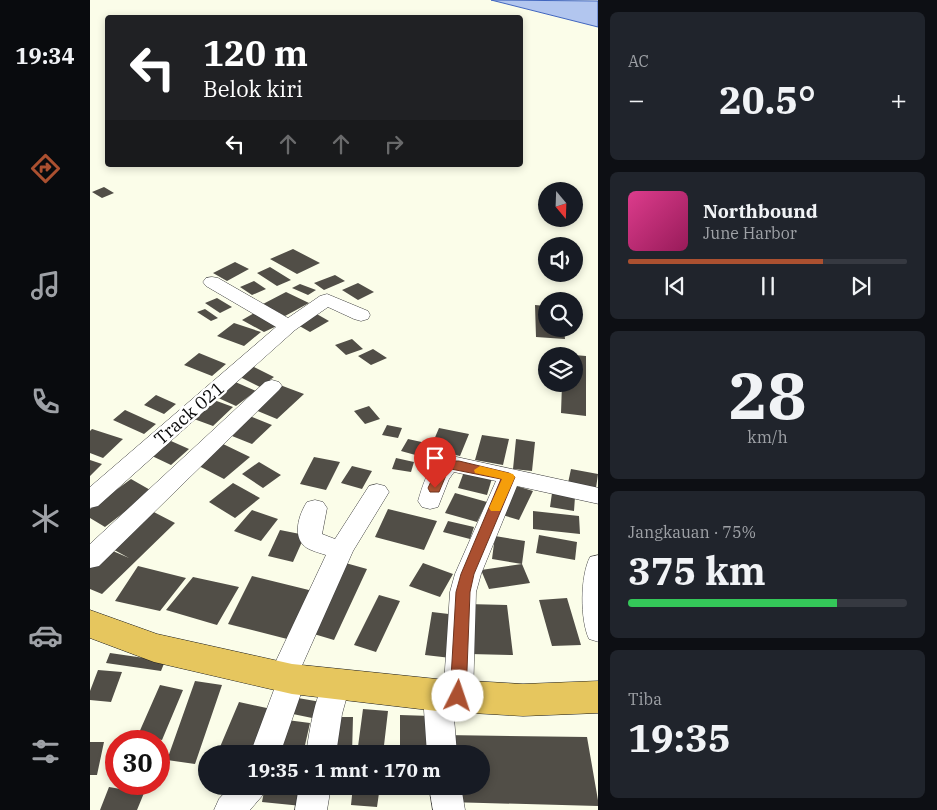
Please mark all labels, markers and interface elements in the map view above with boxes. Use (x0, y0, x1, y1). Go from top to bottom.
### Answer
text: 120 m (203, 30, 308, 76)
icon: left (120, 35, 185, 100)
text: 19:34 (15, 41, 75, 70)
text: AC (628, 51, 649, 71)
text: Belok kiri (203, 74, 303, 103)
text: 20.5° (719, 75, 816, 124)
text: − (628, 81, 645, 118)
text: + (890, 81, 907, 118)
icon: left (221, 130, 249, 158)
icon: ahead (274, 130, 302, 158)
icon: ahead (327, 130, 355, 158)
icon: right (380, 130, 408, 158)
icon: directions (28, 151, 63, 186)
north arrow (538, 182, 582, 228)
map controls (538, 182, 583, 392)
text: Northbound (703, 199, 818, 223)
text: June Harbor (703, 223, 797, 243)
button: sound (538, 237, 583, 282)
icon: music (28, 268, 63, 303)
icon: previous (661, 272, 689, 300)
icon: pause (754, 272, 782, 300)
icon: next (847, 272, 875, 300)
button: search (538, 292, 583, 337)
button: layers (538, 347, 583, 392)
text: 28 (728, 352, 807, 437)
street label: Track 021 (149, 376, 229, 450)
icon: phone (28, 384, 63, 419)
text: km/h (747, 427, 788, 447)
pin (414, 437, 456, 488)
icon: arrive (421, 444, 449, 472)
icon: climate (28, 501, 63, 536)
text: Jangkauan · 75% (628, 522, 756, 542)
text: 375 km (628, 546, 766, 595)
icon: car (28, 618, 63, 653)
position arrow (431, 669, 483, 721)
text: Tiba (628, 689, 662, 709)
text: 19:35 (628, 713, 731, 762)
speed limit sign: 30 (105, 730, 170, 795)
icon: filters (28, 734, 63, 769)
text: 19:35 · 1 mnt · 170 m (247, 758, 441, 782)

